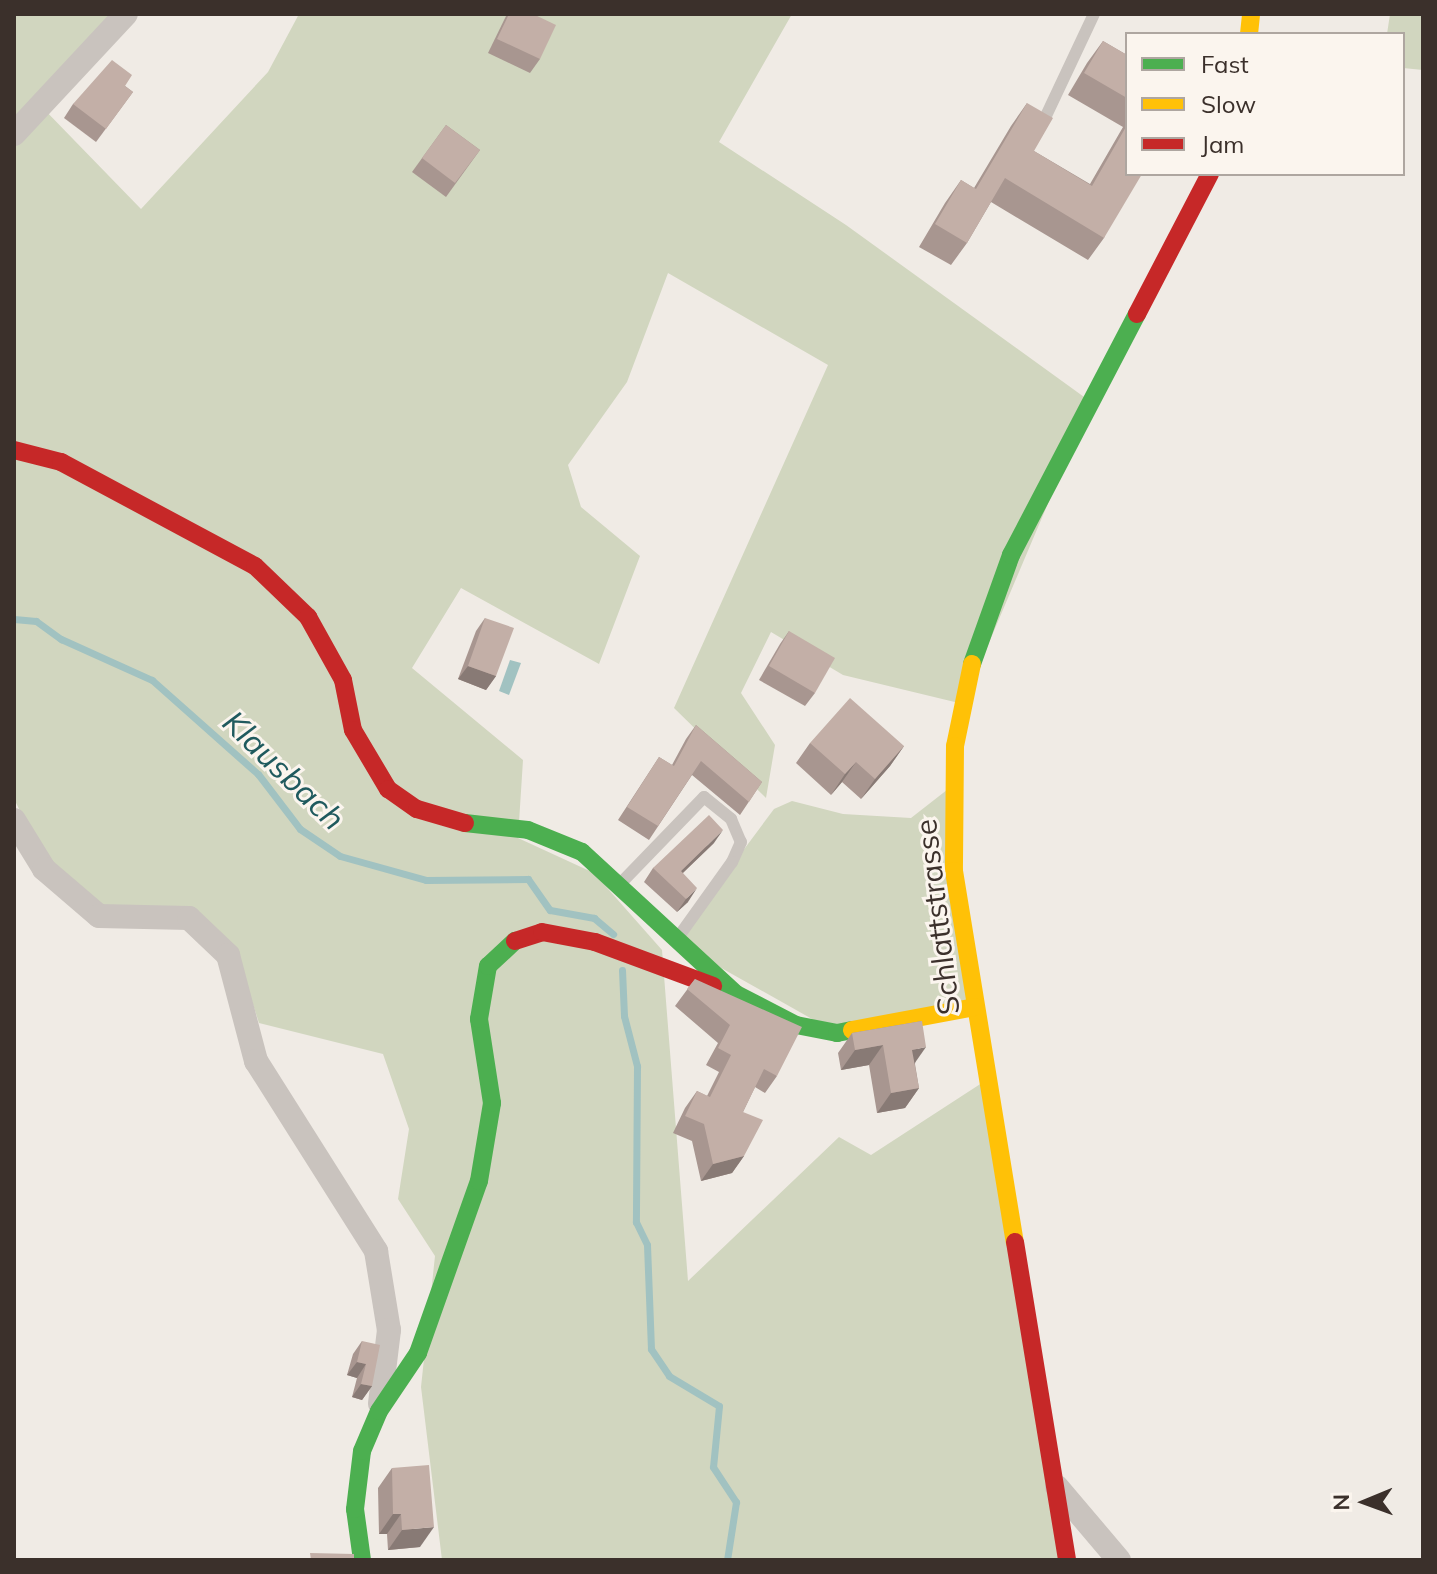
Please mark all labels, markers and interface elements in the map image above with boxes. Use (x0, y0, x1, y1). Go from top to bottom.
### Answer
legend (1125, 32, 1405, 176)
text: Fast (1201, 49, 1249, 79)
text: Slow (1201, 89, 1256, 119)
text: Jam (1201, 129, 1244, 159)
water label: Klausbach (215, 703, 353, 837)
street label: Schlattstrasse (907, 817, 967, 1017)
north arrow (1325, 1462, 1405, 1542)
text: N (1327, 1494, 1355, 1511)

